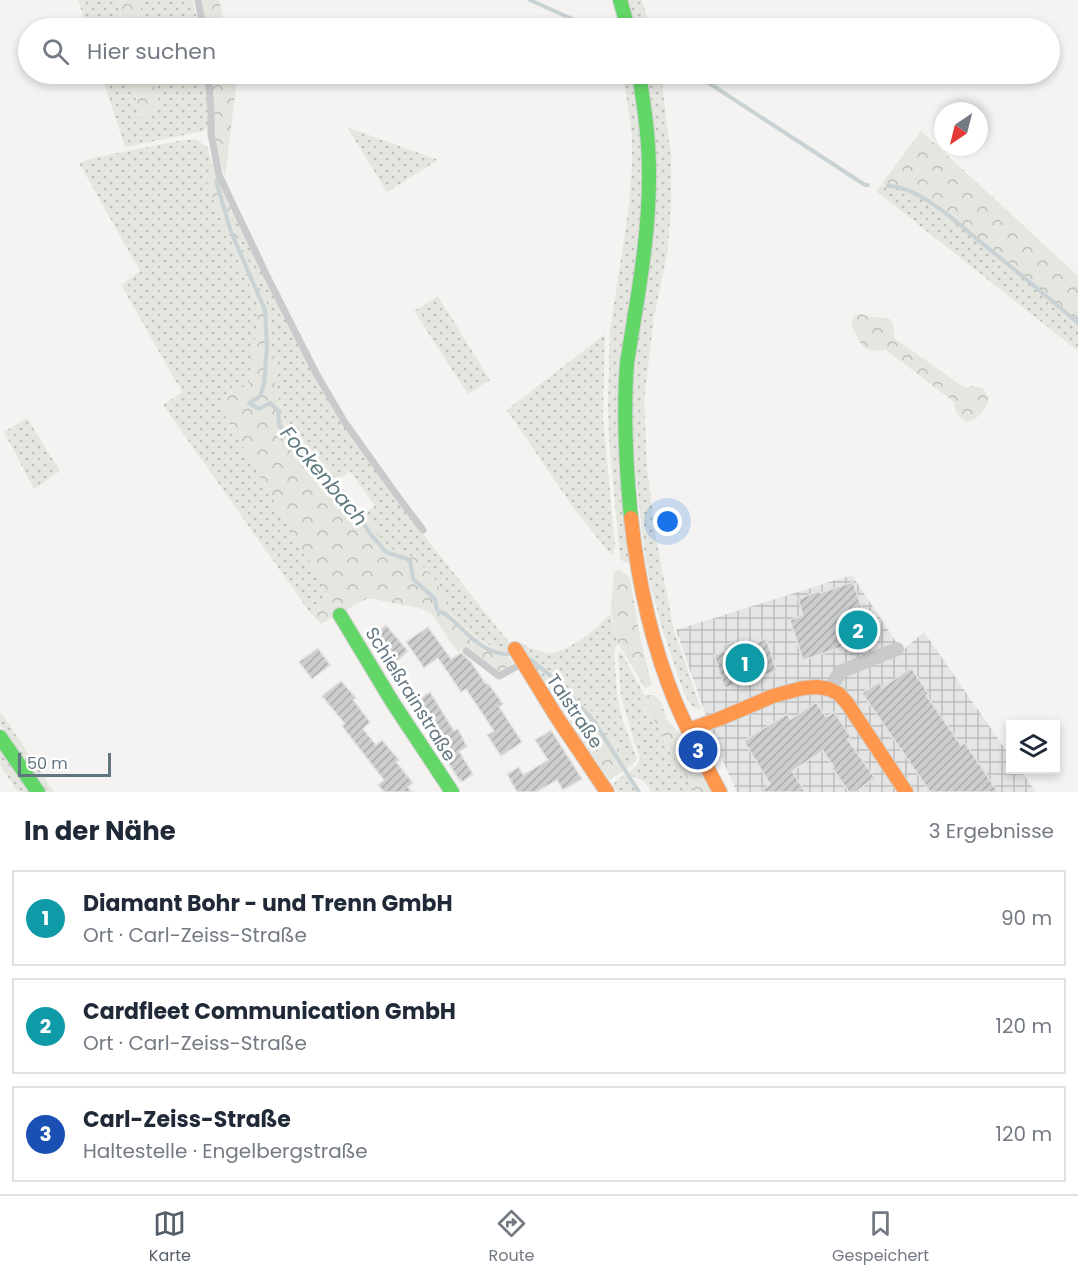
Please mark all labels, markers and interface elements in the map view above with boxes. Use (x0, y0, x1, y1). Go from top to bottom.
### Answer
search box (18, 18, 1060, 84)
icon: search (39, 35, 72, 68)
text: Hier suchen (87, 36, 216, 67)
north arrow (934, 102, 988, 156)
water label: Fockenbach (274, 420, 374, 532)
your location (653, 507, 682, 536)
pin: 2 (838, 608, 878, 652)
street label: Schießrainstraße (360, 622, 462, 766)
pin: 1 (726, 640, 764, 686)
street label: Talstraße (541, 669, 609, 753)
map controls (1006, 720, 1060, 774)
button: layers (1006, 720, 1060, 774)
pin: 3 (678, 728, 718, 772)
scale bar (18, 750, 111, 778)
text: 50 m (27, 752, 68, 775)
text: In der Nähe (24, 813, 176, 849)
text: 3 Ergebnisse (929, 817, 1054, 845)
text: Diamant Bohr - und Trenn GmbH (83, 888, 453, 919)
text: 1 (42, 904, 49, 932)
text: 90 m (1001, 904, 1052, 932)
text: Ort · Carl-Zeiss-Straße (83, 921, 307, 949)
text: Cardfleet Communication GmbH (83, 996, 456, 1027)
text: 2 (40, 1012, 51, 1040)
text: 120 m (996, 1012, 1052, 1040)
text: Ort · Carl-Zeiss-Straße (83, 1029, 307, 1057)
text: Carl-Zeiss-Straße (83, 1104, 291, 1135)
text: 3 (39, 1120, 52, 1148)
text: 120 m (996, 1120, 1052, 1148)
text: Haltestelle · Engelbergstraße (83, 1137, 368, 1165)
tab: Karte (149, 1207, 191, 1268)
tab: Route (489, 1207, 534, 1268)
tab: Gespeichert (832, 1207, 929, 1268)

